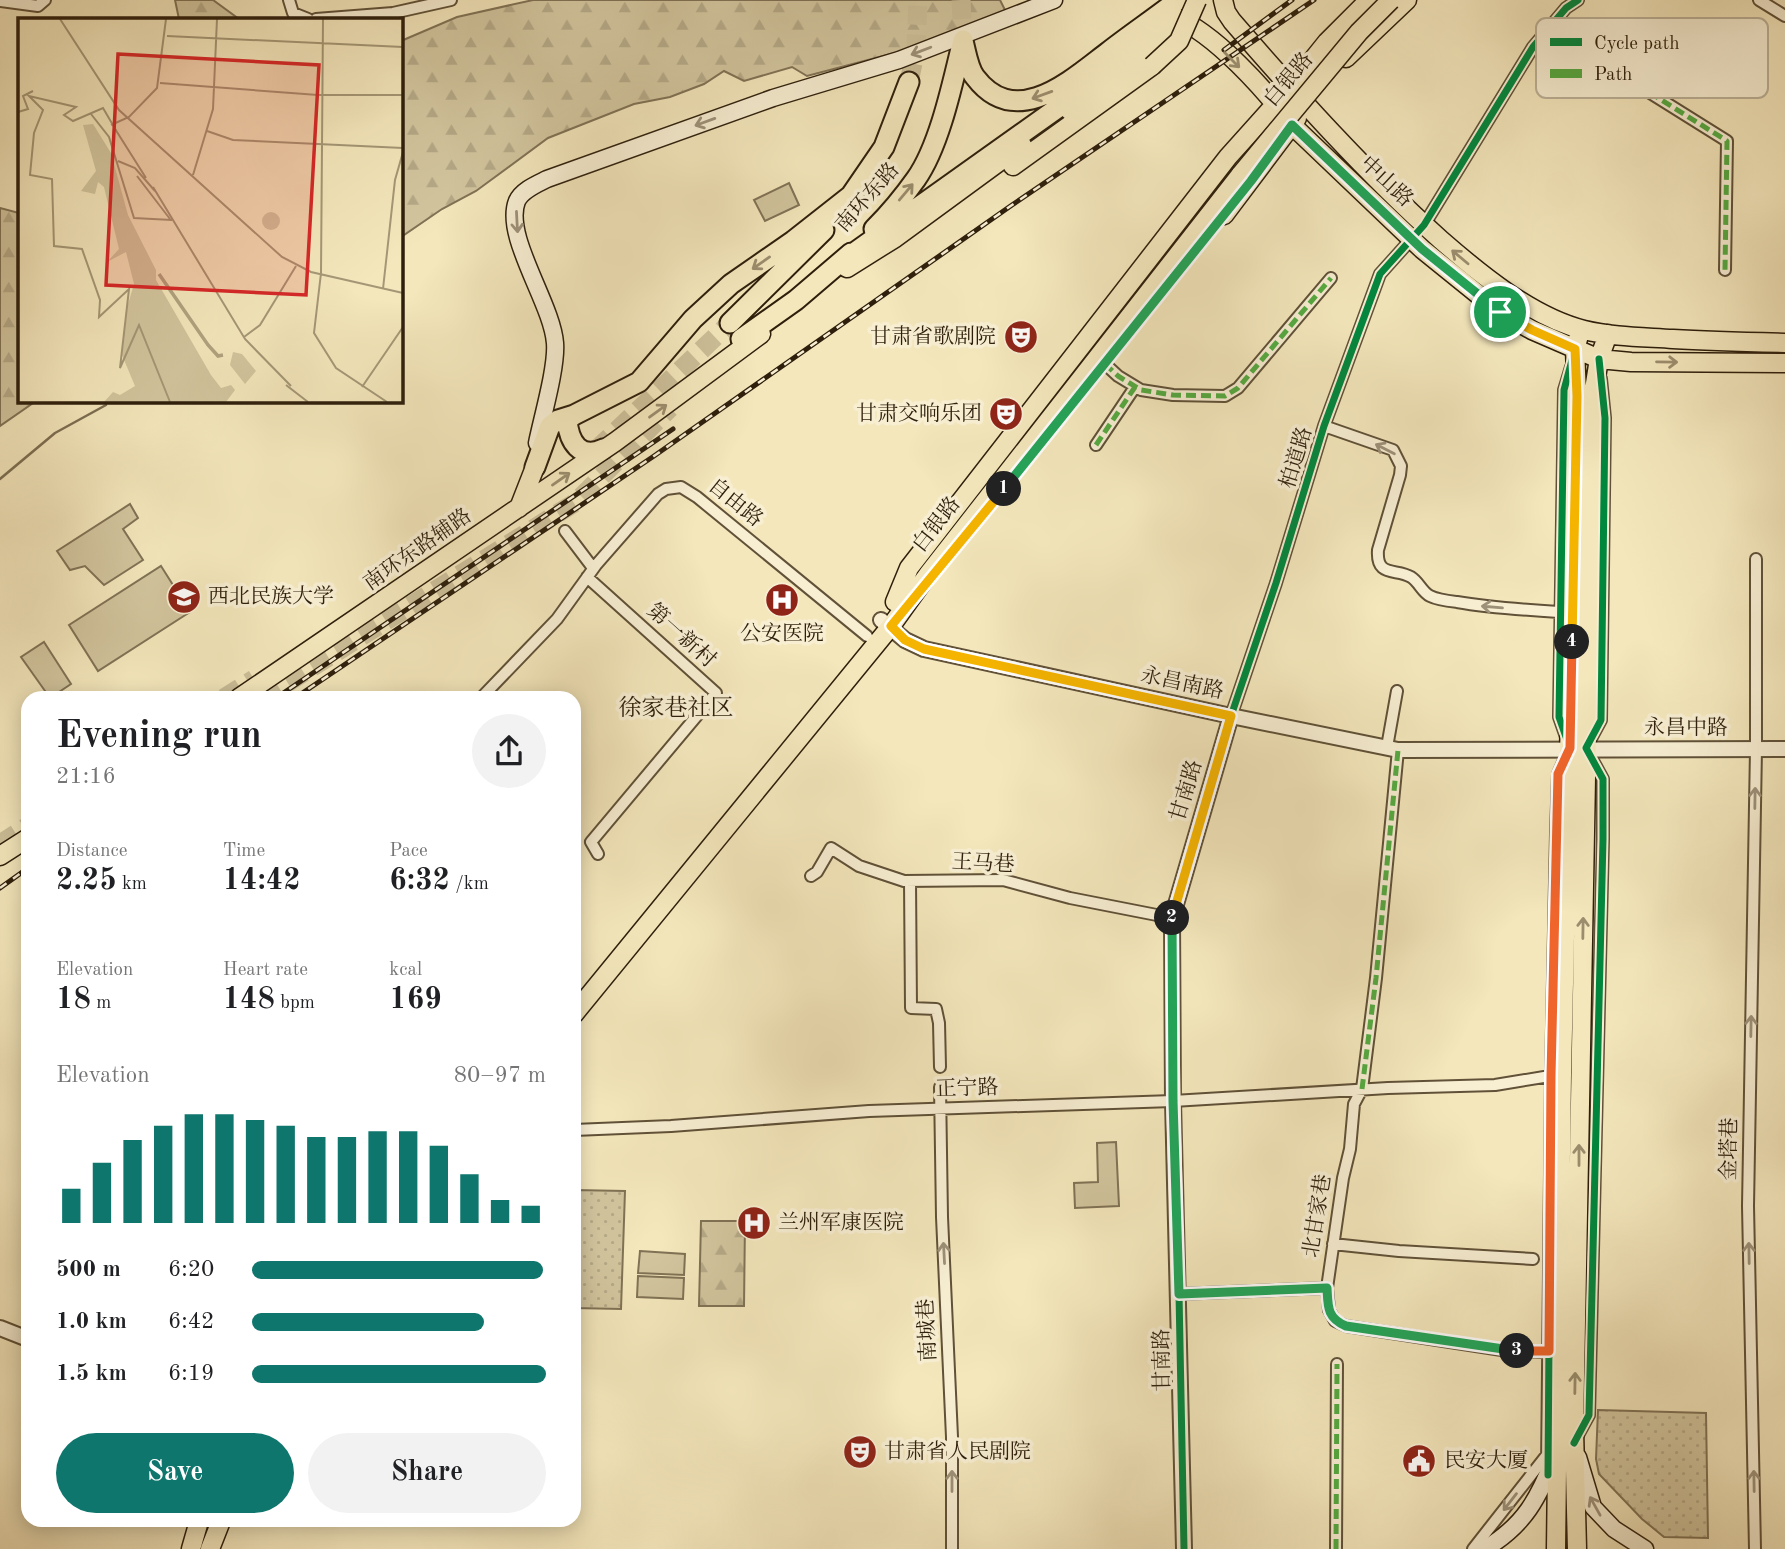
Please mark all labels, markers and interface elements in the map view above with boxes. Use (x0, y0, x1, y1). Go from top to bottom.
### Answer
inset map (18, 18, 402, 402)
legend (1536, 18, 1768, 98)
text: Cycle path (1594, 35, 1680, 54)
one-way arrow (911, 46, 933, 59)
street label: 白银路 (1259, 48, 1317, 111)
one-way arrow (1224, 51, 1241, 68)
text: Path (1594, 66, 1632, 85)
one-way arrow (1032, 90, 1054, 102)
one-way arrow (695, 117, 717, 129)
street label: 中山路 (1356, 151, 1418, 211)
street label: 南环东路 (831, 158, 903, 237)
one-way arrow (898, 183, 914, 201)
one-way arrow (511, 210, 524, 233)
one-way arrow (1452, 249, 1470, 264)
one-way arrow (752, 256, 771, 270)
pin (1470, 282, 1530, 342)
icon: arrive (1481, 293, 1519, 331)
theatre icon: 甘肃省歌剧院 (1002, 318, 1040, 356)
place label: 甘肃省歌剧院 (870, 325, 996, 348)
one-way arrow (1655, 355, 1678, 369)
theatre icon: 甘肃交响乐团 (987, 395, 1025, 433)
place label: 甘肃交响乐团 (856, 402, 982, 425)
one-way arrow (648, 404, 667, 418)
street label: 柏道路 (1276, 424, 1316, 491)
one-way arrow (1376, 442, 1396, 456)
one-way arrow (551, 472, 570, 486)
pin: 1 (986, 472, 1021, 506)
street label: 自由路 (704, 473, 767, 531)
text: 1 (998, 479, 1009, 498)
street label: 白银路 (908, 492, 965, 556)
street label: 南环东路辅路 (359, 504, 476, 595)
school or university icon: 西北民族大学 (165, 578, 203, 616)
hospital icon: 公安医院 (763, 581, 801, 619)
place label: 西北民族大学 (208, 585, 334, 608)
street label: 第一新村 (643, 599, 721, 672)
one-way arrow (1481, 600, 1504, 613)
place label: 公安医院 (740, 622, 824, 645)
pin: 4 (1554, 624, 1590, 660)
text: 4 (1566, 632, 1577, 651)
street label: 永昌南路 (1139, 663, 1226, 703)
district label: 徐家巷社区 (619, 695, 734, 720)
button: share (472, 714, 546, 788)
street label: 永昌中路 (1644, 716, 1728, 739)
text: Evening run (56, 718, 262, 756)
street label: 甘南路 (1166, 757, 1206, 824)
text: 21:16 (56, 765, 116, 788)
one-way arrow (1748, 787, 1762, 810)
text: Distance (56, 842, 128, 861)
text: Time (223, 842, 265, 861)
text: Pace (389, 842, 428, 861)
street label: 王马巷 (951, 850, 1015, 876)
text: 2.25 (56, 866, 117, 896)
text: 14:42 (223, 866, 301, 896)
text: 6:32 (389, 866, 450, 896)
text: km (117, 875, 147, 894)
text: /km (450, 875, 489, 894)
pin: 2 (1154, 900, 1190, 936)
text: 2 (1166, 908, 1177, 927)
one-way arrow (1576, 917, 1589, 940)
text: Elevation (56, 961, 133, 980)
text: Heart rate (223, 961, 308, 980)
text: kcal (389, 961, 422, 980)
text: 18 (56, 985, 91, 1015)
text: 148 (223, 985, 275, 1015)
text: 169 (389, 985, 442, 1015)
text: m (91, 994, 111, 1013)
text: bpm (275, 994, 315, 1013)
one-way arrow (1744, 1015, 1758, 1038)
text: Elevation (56, 1064, 150, 1087)
text: 80–97 m (454, 1064, 546, 1087)
street label: 正宁路 (935, 1075, 999, 1101)
street label: 金塔巷 (1717, 1117, 1741, 1181)
one-way arrow (1572, 1144, 1586, 1167)
street label: 北甘家巷 (1299, 1173, 1335, 1259)
hospital icon: 兰州军康医院 (735, 1204, 773, 1242)
place label: 兰州军康医院 (778, 1211, 904, 1234)
one-way arrow (937, 1242, 950, 1265)
one-way arrow (1743, 1242, 1756, 1265)
text: 500 m (56, 1258, 121, 1281)
text: 6:20 (168, 1258, 214, 1281)
street label: 南城巷 (914, 1298, 940, 1362)
text: 1.0 km (56, 1310, 127, 1333)
text: 6:42 (168, 1310, 214, 1333)
street label: 甘南路 (1150, 1328, 1174, 1392)
pin: 3 (1500, 1334, 1534, 1368)
text: 3 (1511, 1341, 1522, 1360)
text: 1.5 km (56, 1362, 127, 1385)
text: 6:19 (168, 1362, 214, 1385)
one-way arrow (1568, 1372, 1582, 1395)
button: Save (56, 1433, 294, 1513)
button: Share (308, 1433, 546, 1513)
theatre icon: 甘肃省人民剧院 (841, 1433, 879, 1471)
place label: 甘肃省人民剧院 (884, 1440, 1031, 1463)
public building icon: 民安大厦 (1400, 1442, 1438, 1480)
place label: 民安大厦 (1444, 1449, 1528, 1472)
one-way arrow (945, 1470, 959, 1493)
one-way arrow (1747, 1470, 1760, 1493)
one-way arrow (1502, 1493, 1517, 1511)
one-way arrow (1588, 1496, 1602, 1517)

